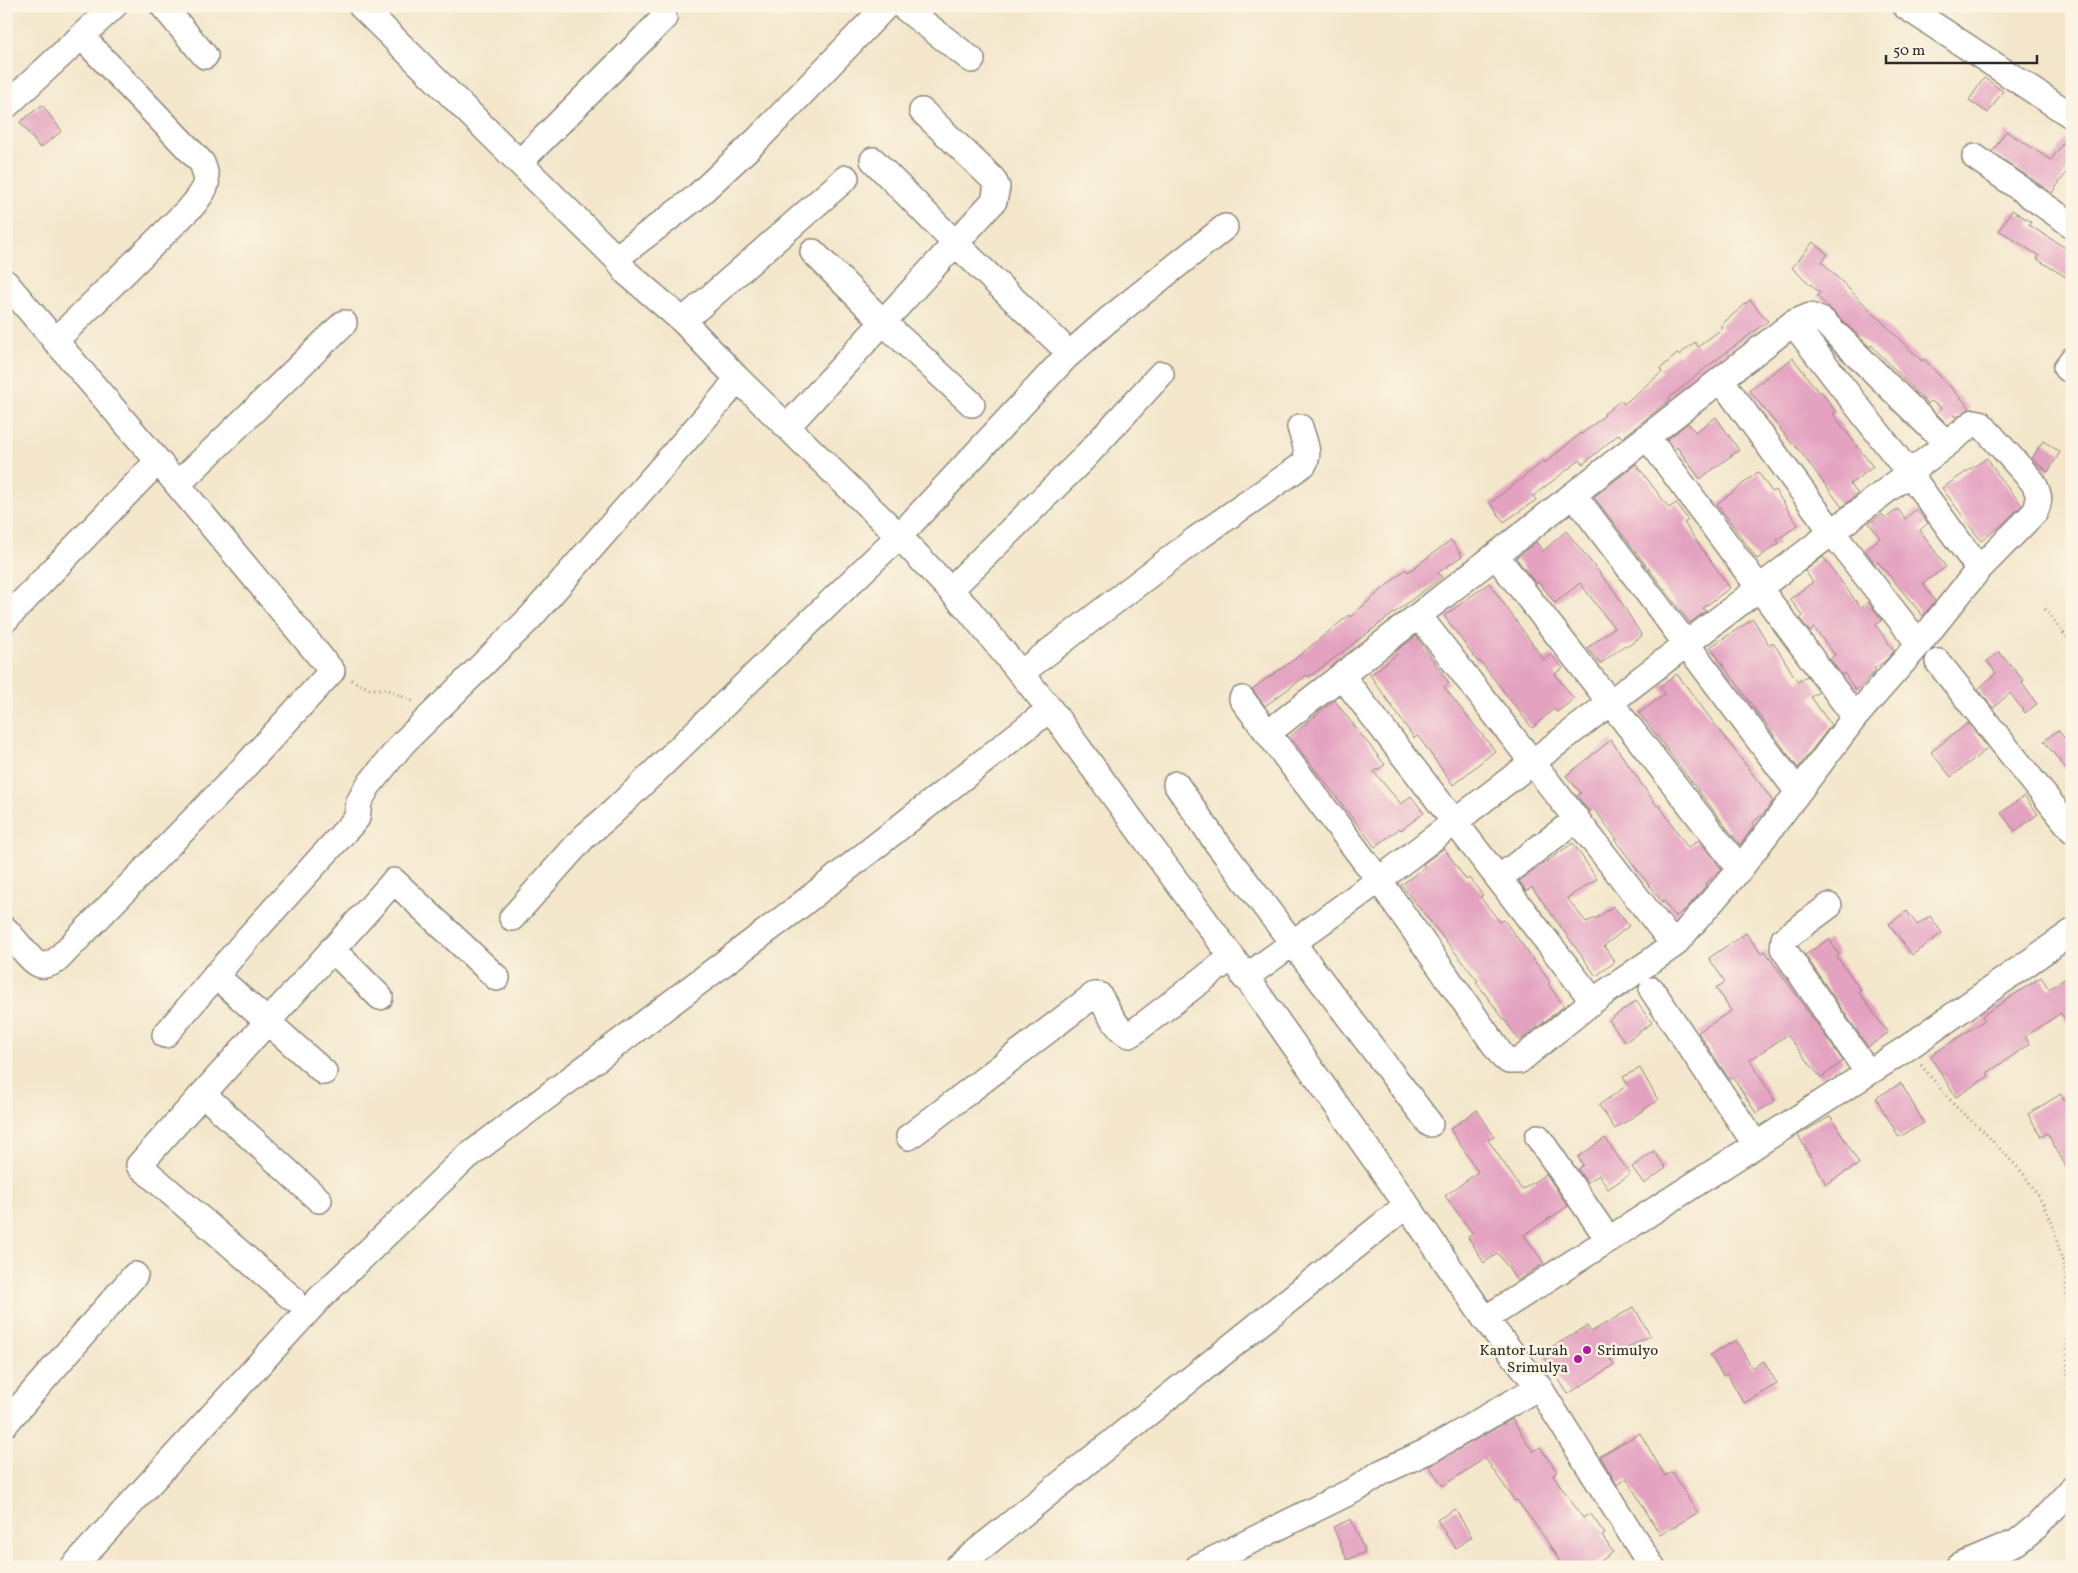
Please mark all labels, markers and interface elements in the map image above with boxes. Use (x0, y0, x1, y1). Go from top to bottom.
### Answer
scale bar (1886, 32, 2037, 64)
text: 50 m (1893, 41, 1925, 62)
place label: Kantor Lurah Srimulya (1479, 1341, 1568, 1379)
place label: Srimulyo (1597, 1341, 1658, 1362)
marker: Srimulyo (1581, 1344, 1593, 1356)
marker: Kantor Lurah Srimulya (1572, 1353, 1584, 1365)

